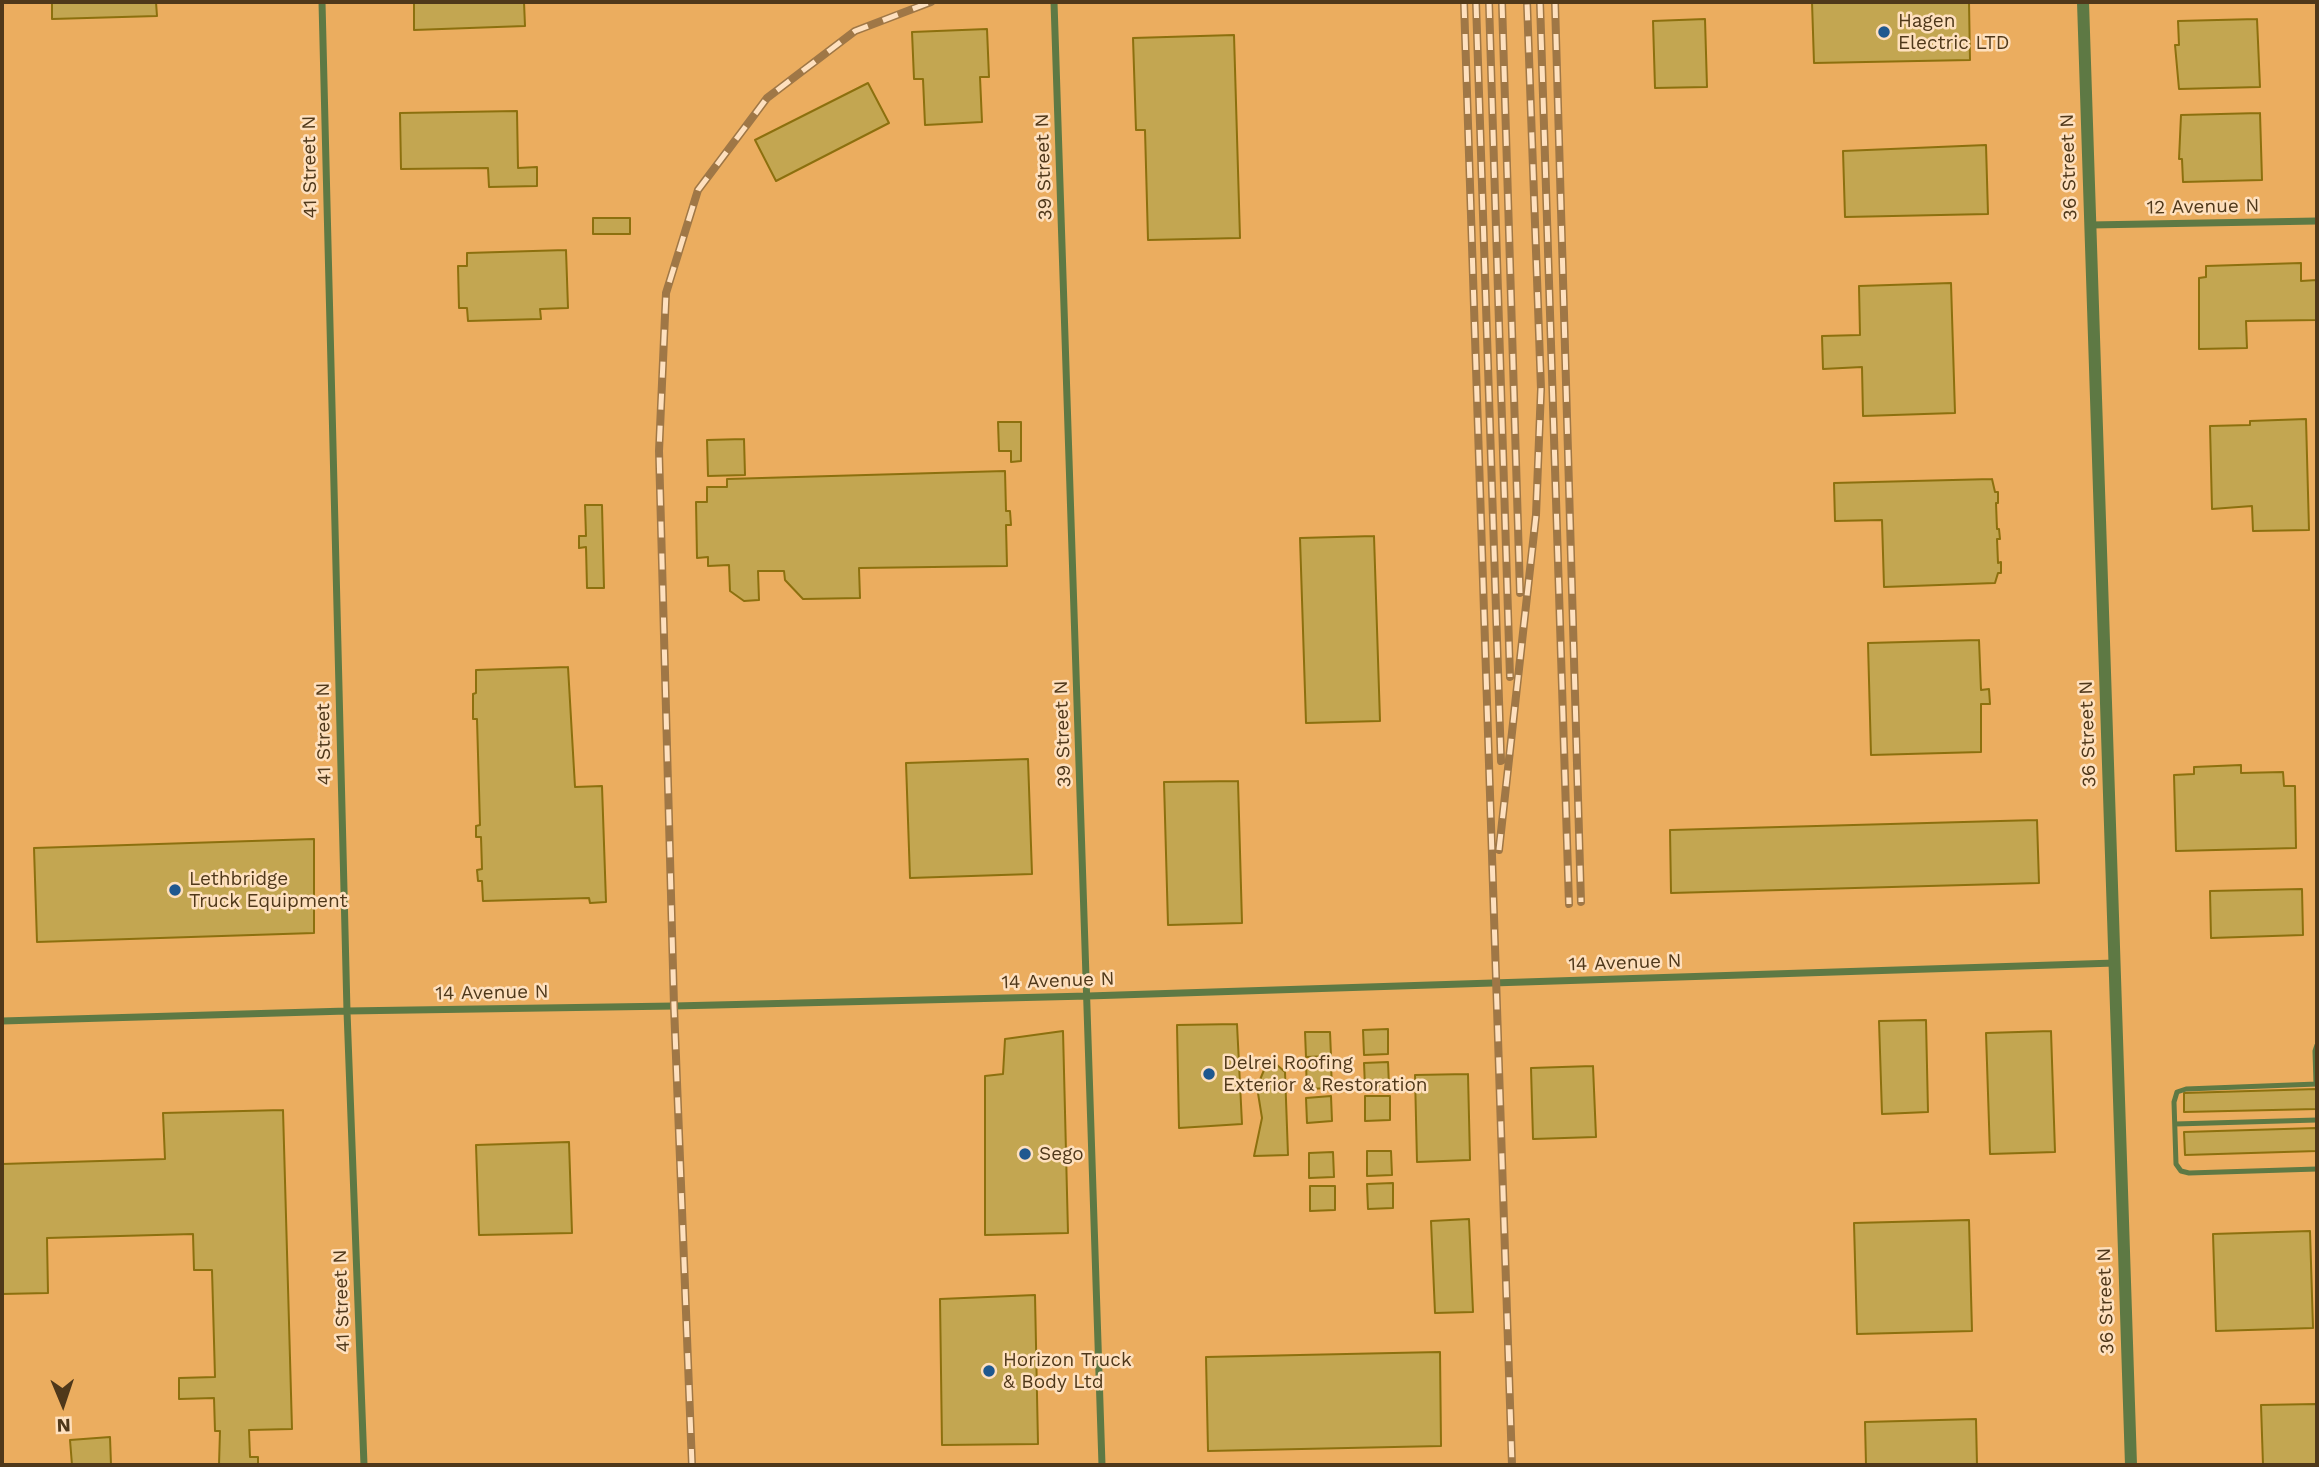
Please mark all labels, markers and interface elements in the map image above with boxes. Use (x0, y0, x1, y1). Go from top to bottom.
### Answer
place label: Hagen Electric LTD (1898, 10, 2010, 54)
marker: Hagen Electric LTD (1876, 24, 1892, 40)
street label: 39 Street N (1031, 113, 1057, 221)
street label: 36 Street N (2056, 113, 2082, 221)
street label: 41 Street N (298, 115, 322, 219)
street label: 12 Avenue N (2147, 195, 2259, 219)
street label: 39 Street N (1050, 680, 1076, 788)
street label: 36 Street N (2075, 680, 2101, 788)
street label: 41 Street N (312, 682, 336, 786)
place label: Lethbridge Truck Equipment (189, 868, 348, 912)
marker: Lethbridge Truck Equipment (167, 882, 183, 898)
street label: 14 Avenue N (1568, 950, 1682, 976)
street label: 14 Avenue N (1001, 968, 1115, 994)
street label: 14 Avenue N (435, 981, 549, 1005)
place label: Delrei Roofing Exterior & Restoration (1223, 1052, 1428, 1096)
marker: Delrei Roofing Exterior & Restoration (1201, 1066, 1217, 1082)
place label: Sego (1039, 1143, 1084, 1165)
marker: Sego (1017, 1146, 1033, 1162)
street label: 36 Street N (2093, 1247, 2119, 1355)
street label: 41 Street N (329, 1249, 355, 1353)
place label: Horizon Truck & Body Ltd (1003, 1349, 1132, 1393)
marker: Horizon Truck & Body Ltd (981, 1363, 997, 1379)
north arrow (28, 1369, 98, 1439)
text: N (56, 1414, 71, 1437)

